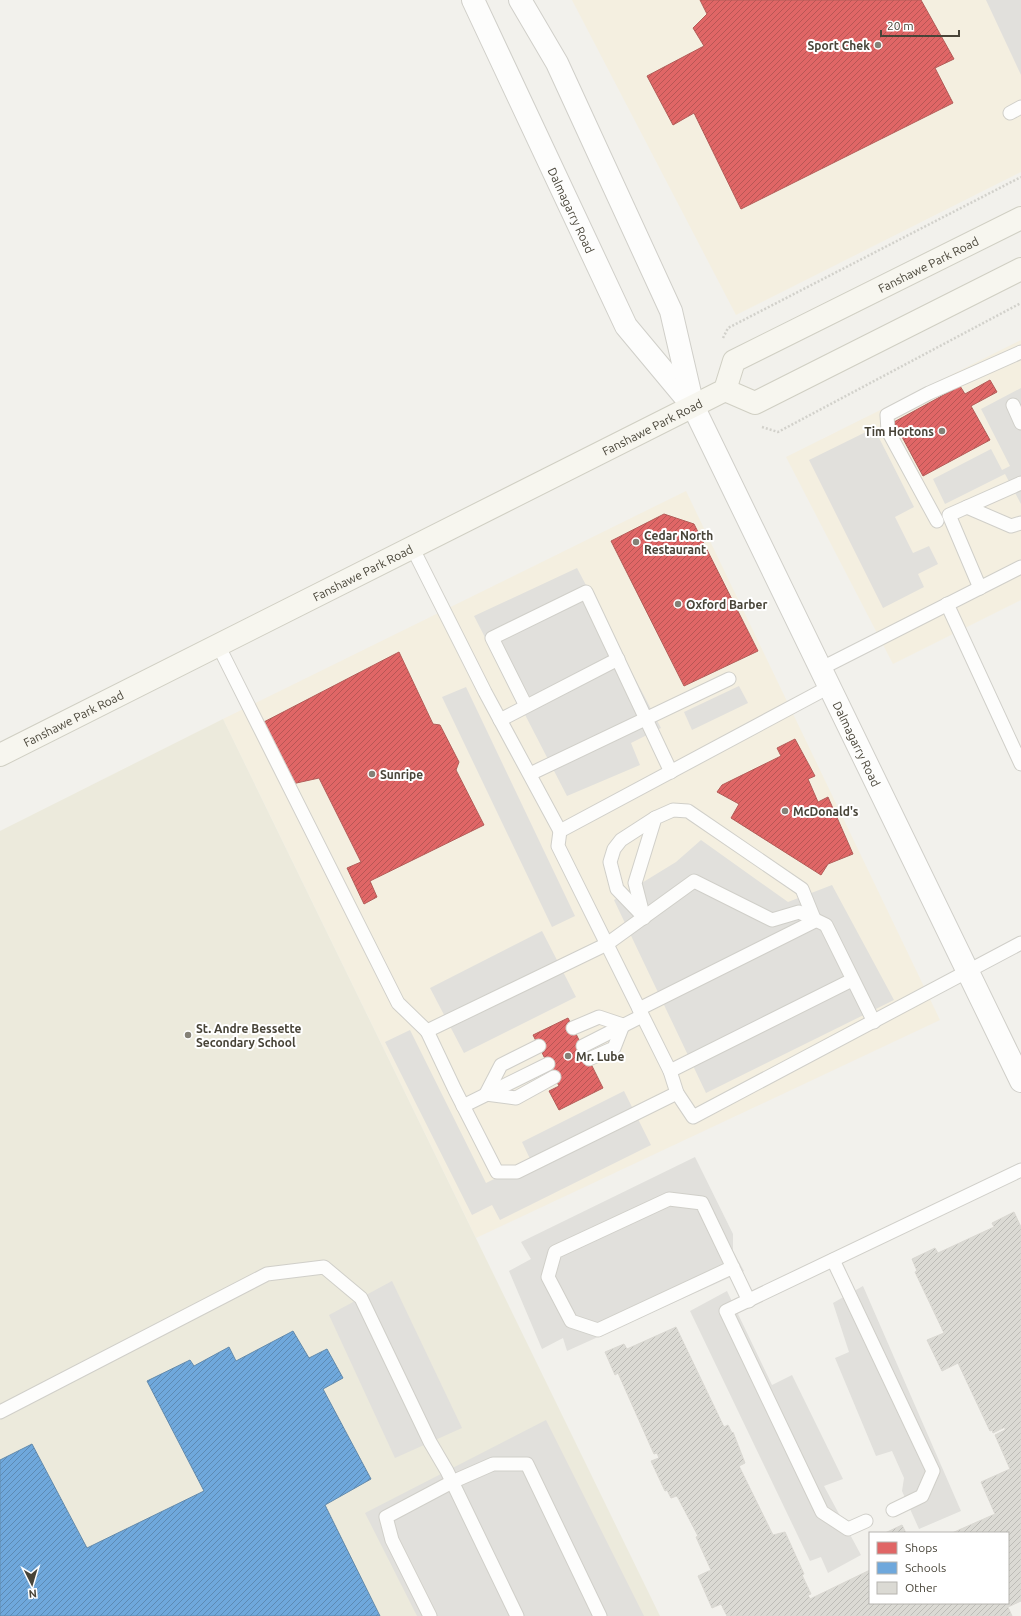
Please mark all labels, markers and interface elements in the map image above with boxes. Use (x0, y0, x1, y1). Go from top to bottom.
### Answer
scale bar (881, 12, 959, 38)
text: 20 m (887, 19, 914, 32)
place label: Sport Chek (807, 39, 870, 52)
marker: Sport Chek (873, 40, 883, 50)
street label: Dalmagarry Road (546, 165, 597, 255)
street label: Fanshawe Park Road (876, 234, 980, 295)
street label: Fanshawe Park Road (600, 396, 704, 457)
place label: Tim Hortons (864, 425, 934, 438)
marker: Tim Hortons (937, 426, 947, 436)
place label: Cedar North Restaurant (644, 529, 713, 556)
marker: Cedar North Restaurant (631, 537, 641, 547)
street label: Fanshawe Park Road (311, 542, 415, 603)
place label: Oxford Barber (686, 598, 767, 611)
marker: Oxford Barber (673, 599, 683, 609)
street label: Fanshawe Park Road (21, 688, 125, 749)
street label: Dalmagarry Road (831, 699, 883, 788)
place label: Sunripe (380, 768, 423, 781)
marker: Sunripe (367, 769, 377, 779)
place label: McDonald's (793, 805, 859, 818)
marker: McDonald's (780, 806, 790, 816)
place label: St. Andre Bessette Secondary School (196, 1022, 301, 1049)
marker: St. Andre Bessette Secondary School (183, 1030, 193, 1040)
place label: Mr. Lube (576, 1050, 625, 1063)
marker: Mr. Lube (563, 1051, 573, 1061)
legend (869, 1532, 1009, 1604)
text: Shops (905, 1541, 937, 1554)
text: Schools (905, 1561, 946, 1574)
north arrow (12, 1564, 52, 1604)
text: Other (905, 1581, 938, 1594)
text: N (28, 1588, 37, 1600)

